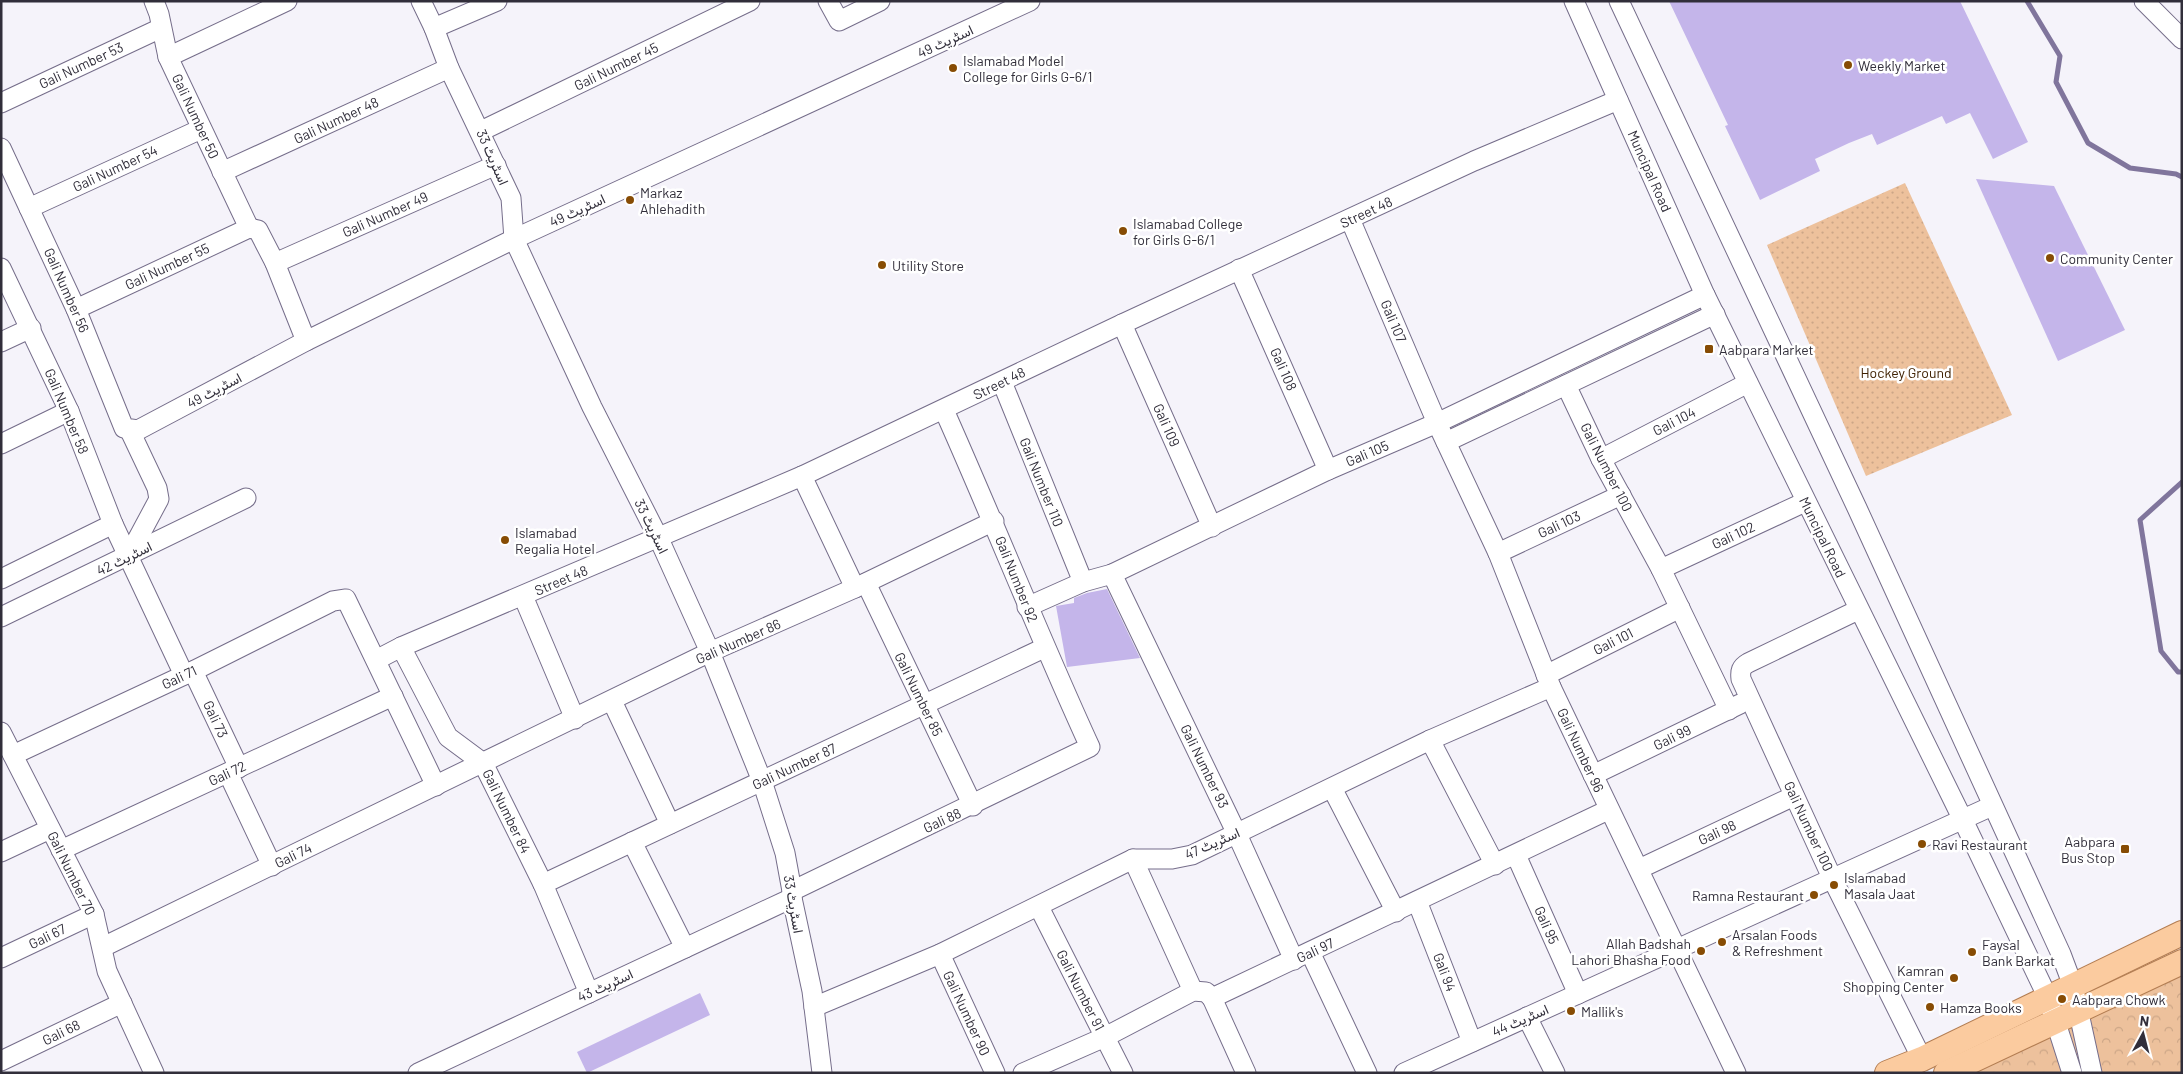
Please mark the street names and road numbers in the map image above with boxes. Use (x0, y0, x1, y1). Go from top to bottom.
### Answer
street label: اسٹریٹ 49 (914, 21, 976, 62)
street label: Gali Number 53 (36, 38, 126, 92)
street label: Gali Number 45 (571, 38, 661, 94)
street label: Gali Number 50 (169, 71, 223, 161)
street label: Gali Number 48 (291, 93, 381, 147)
street label: اسٹریٹ 33 (472, 127, 513, 188)
street label: Muncipal Road (1624, 127, 1676, 215)
street label: Gali Number 54 (70, 141, 160, 195)
street label: Gali Number 49 (340, 188, 430, 240)
street label: اسٹریٹ 49 (546, 190, 608, 231)
street label: Street 48 (1337, 192, 1395, 232)
street label: Gali Number 55 (122, 239, 212, 293)
street label: Gali Number 56 (41, 245, 93, 335)
street label: Gali 107 (1377, 297, 1411, 345)
street label: Gali 108 (1267, 345, 1301, 393)
street label: Street 48 (970, 363, 1028, 403)
street label: Gali Number 58 (41, 366, 93, 456)
street label: اسٹریٹ 49 (184, 369, 245, 412)
street label: Gali 109 (1150, 401, 1184, 449)
street label: Gali 104 (1650, 403, 1698, 439)
street label: Gali Number 100 (1577, 420, 1637, 514)
street label: Gali Number 110 (1016, 435, 1068, 529)
street label: Gali 105 (1343, 436, 1391, 470)
street label: Muncipal Road (1796, 494, 1850, 580)
street label: اسٹریٹ 33 (631, 496, 673, 557)
street label: Gali 103 (1535, 507, 1583, 541)
street label: Gali 102 (1709, 518, 1757, 552)
street label: Gali Number 92 (992, 533, 1042, 625)
street label: اسٹریٹ 42 (93, 537, 155, 580)
street label: Street 48 (532, 561, 590, 599)
street label: Gali Number 86 (693, 615, 783, 667)
street label: Gali 101 (1590, 624, 1636, 658)
street label: Gali Number 85 (891, 649, 947, 739)
street label: Gali 71 (159, 662, 199, 692)
street label: Gali 73 (200, 698, 232, 740)
street label: Gali Number 96 (1554, 705, 1608, 795)
street label: Gali Number 93 (1177, 721, 1233, 811)
street label: Gali 99 (1650, 721, 1694, 753)
street label: Gali Number 87 (749, 739, 839, 793)
street label: Gali 72 (206, 757, 248, 789)
street label: Gali Number 84 (479, 766, 535, 856)
street label: Gali Number 100 (1781, 778, 1837, 874)
street label: Gali 88 (920, 804, 964, 836)
street label: Gali 98 (1695, 816, 1739, 848)
street label: اسٹریٹ 47 (1182, 823, 1243, 864)
street label: Gali Number 70 (44, 828, 100, 918)
street label: Gali 74 (271, 839, 315, 871)
street label: اسٹریٹ 33 (780, 873, 807, 935)
street label: Gali 95 (1531, 903, 1563, 947)
street label: Gali 67 (26, 920, 69, 952)
street label: Gali 97 (1294, 934, 1337, 966)
street label: Gali Number 91 (1053, 947, 1109, 1033)
street label: Gali 94 (1430, 950, 1460, 994)
street label: اسٹریٹ 43 (574, 965, 636, 1006)
street label: Gali Number 90 (940, 968, 994, 1058)
street label: اسٹریٹ 44 (1489, 1000, 1551, 1041)
street label: Gali 68 (39, 1016, 83, 1048)

